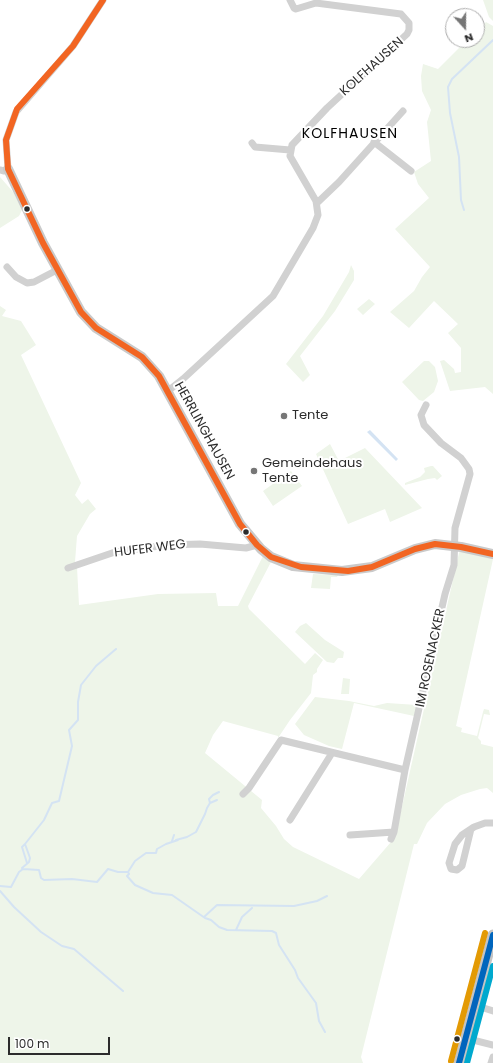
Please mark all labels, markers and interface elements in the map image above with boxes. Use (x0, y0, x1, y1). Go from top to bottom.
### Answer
north arrow (445, 8, 485, 48)
text: N (462, 29, 476, 47)
street label: KOLFHAUSEN (337, 34, 407, 100)
district label: KOLFHAUSEN (302, 126, 398, 142)
unlabelled marker (22, 204, 32, 214)
street label: HERRLINGHAUSEN (171, 379, 237, 483)
place label: Tente (292, 408, 328, 424)
marker: Tente (279, 411, 289, 421)
place label: Gemeindehaus Tente (262, 456, 362, 487)
marker: Gemeindehaus Tente (249, 466, 259, 476)
unlabelled marker (241, 527, 251, 537)
street label: HUFER WEG (113, 537, 187, 561)
street label: IM ROSENACKER (413, 607, 449, 709)
scale bar (10, 1029, 112, 1055)
unlabelled marker (452, 1034, 462, 1044)
text: 100 m (15, 1035, 49, 1052)

